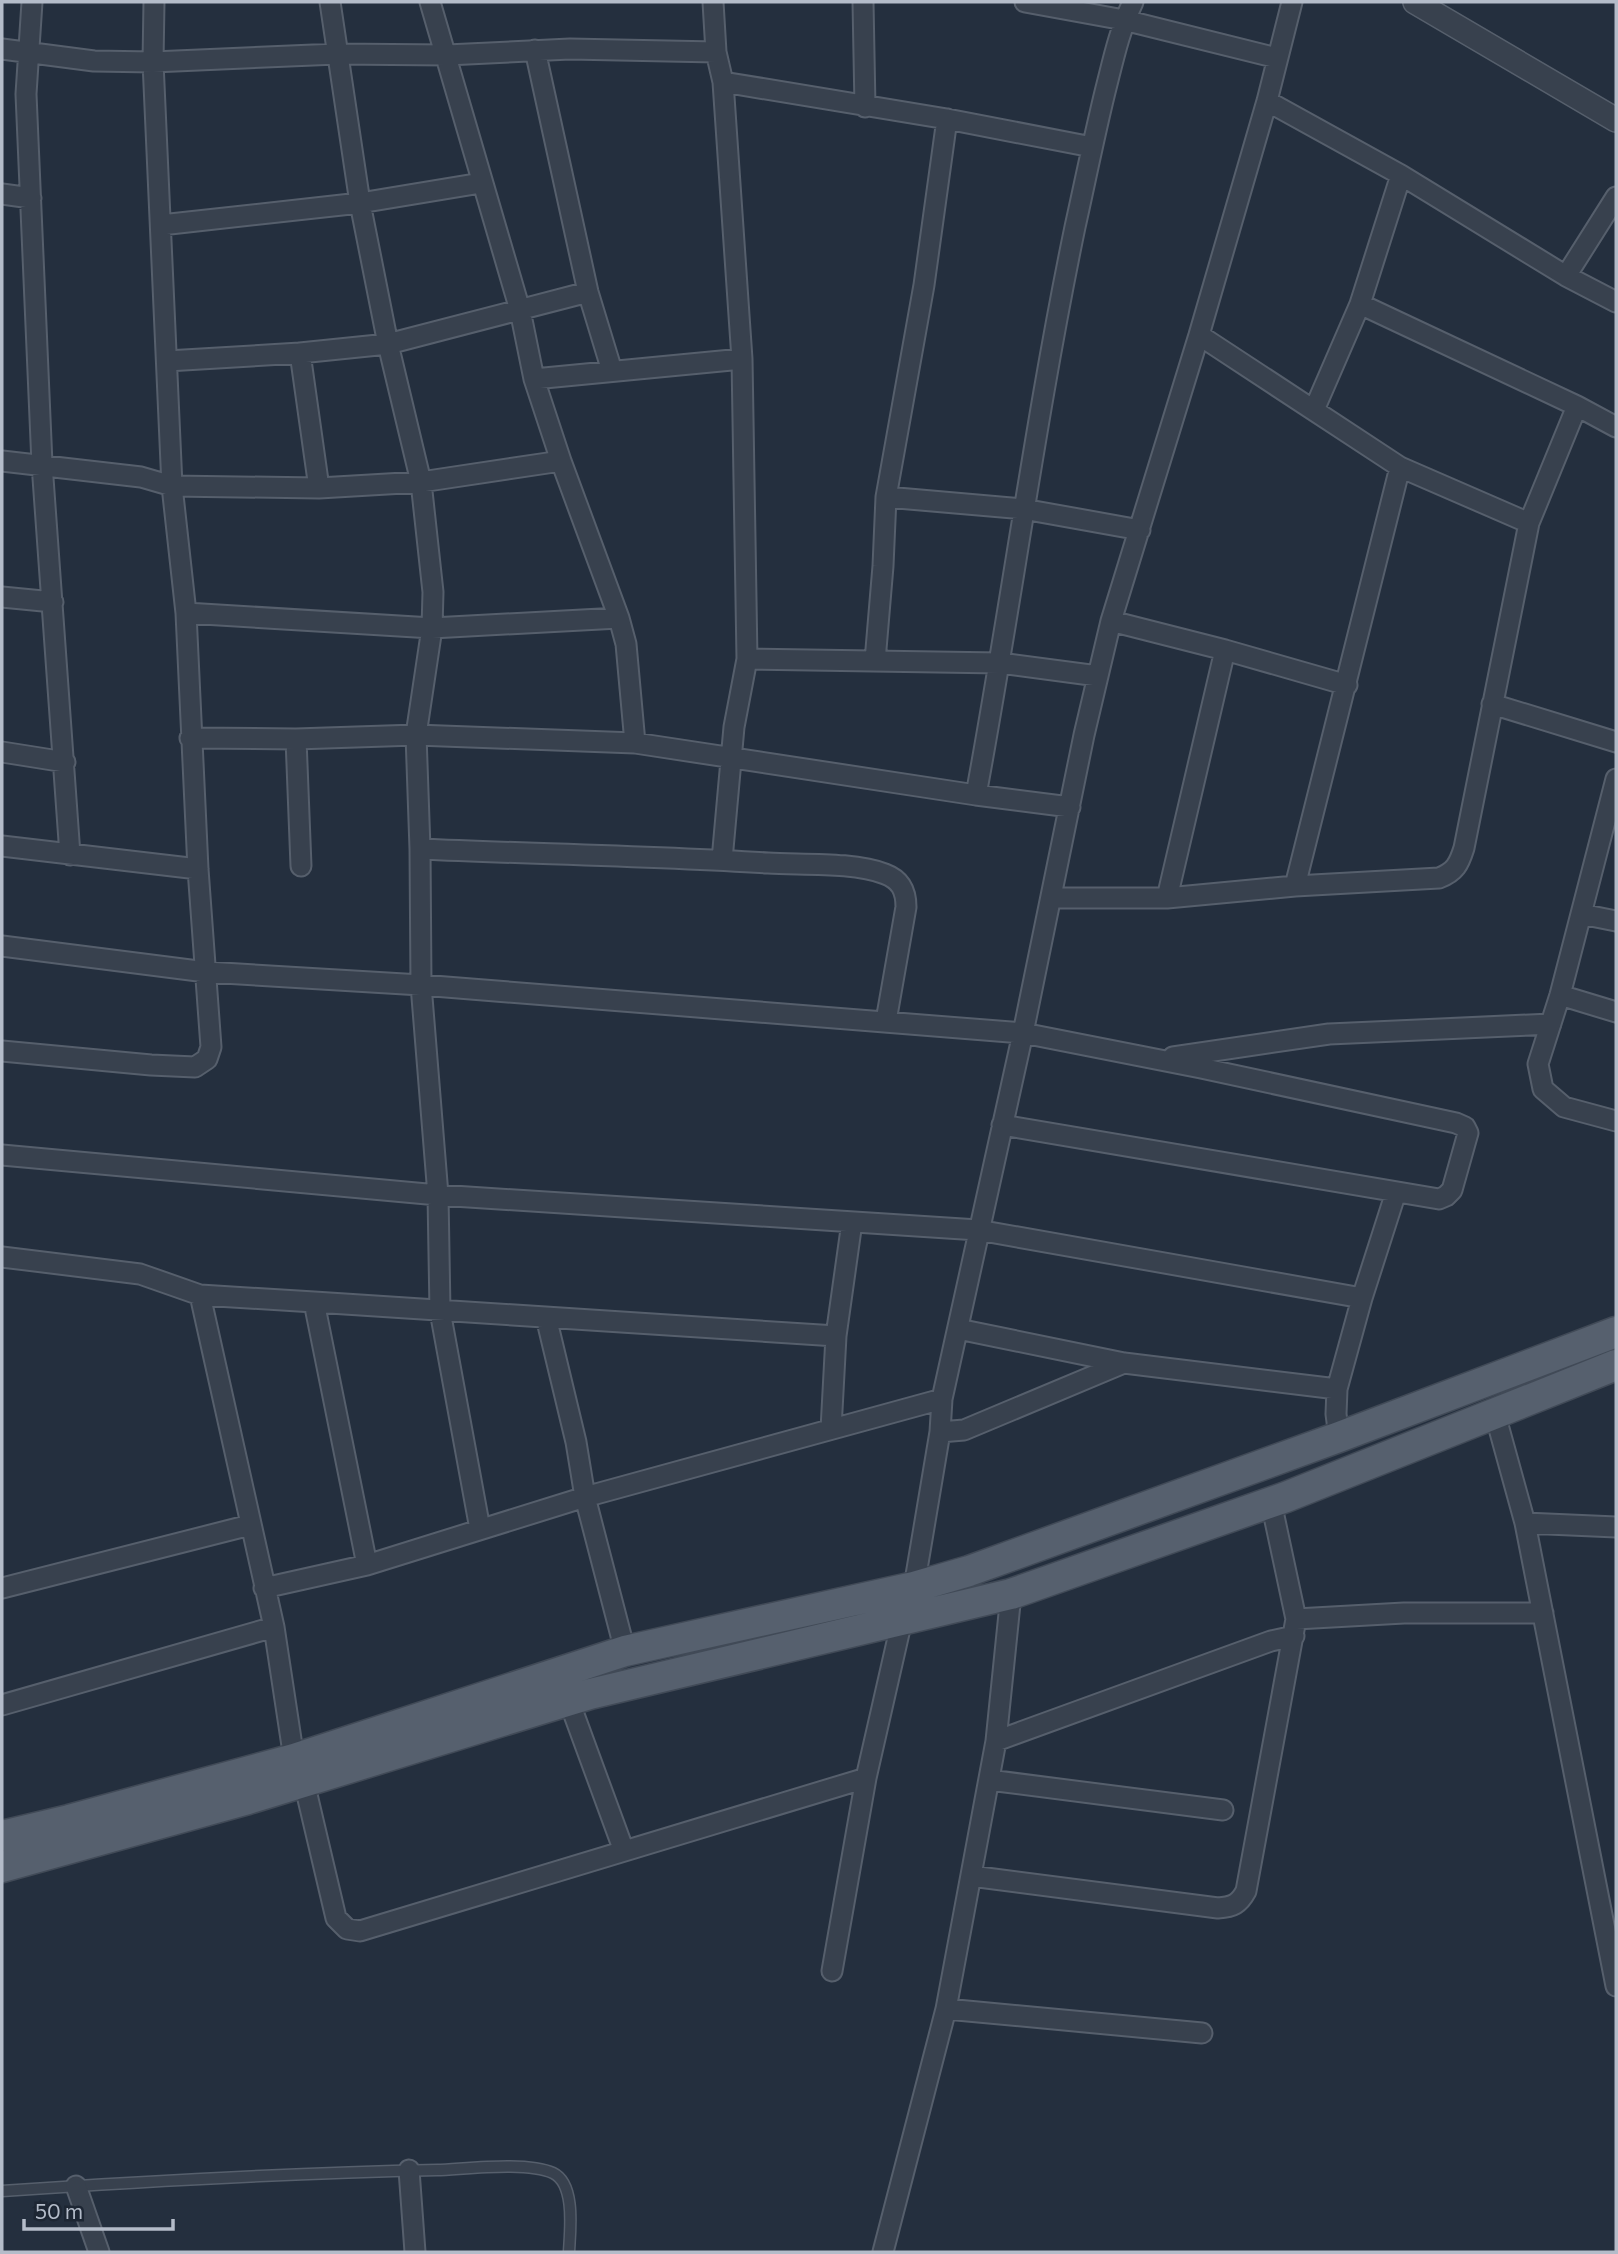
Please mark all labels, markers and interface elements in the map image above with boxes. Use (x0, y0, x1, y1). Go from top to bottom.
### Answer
scale bar (24, 2188, 173, 2232)
text: 50 m (35, 2198, 83, 2223)

